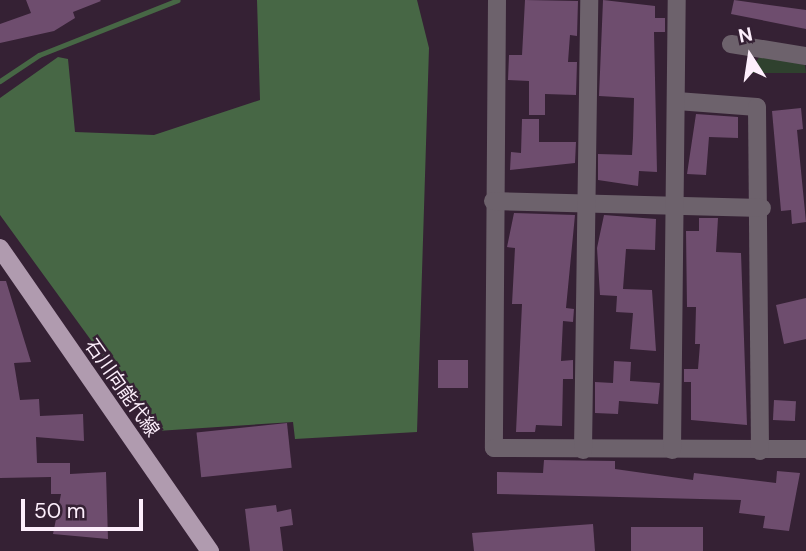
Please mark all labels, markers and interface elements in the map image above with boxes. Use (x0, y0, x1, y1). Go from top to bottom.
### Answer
north arrow (715, 21, 785, 91)
text: N (736, 21, 755, 49)
street label: 石川向能代線 (80, 335, 164, 441)
scale bar (24, 484, 147, 528)
text: 50 m (34, 497, 85, 525)

